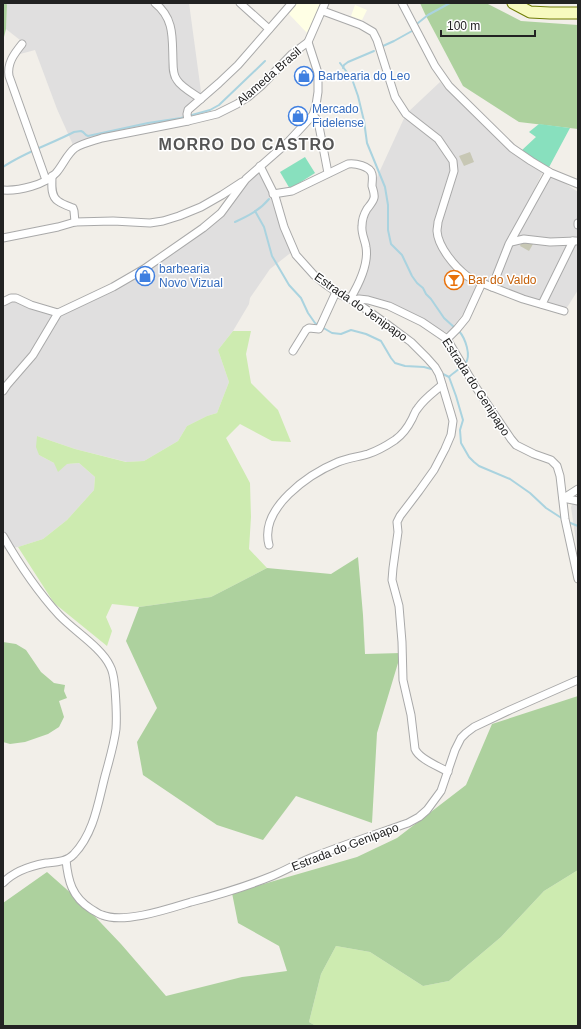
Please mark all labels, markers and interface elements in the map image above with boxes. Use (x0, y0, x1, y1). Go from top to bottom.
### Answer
scale bar (441, 12, 535, 38)
text: 100 m (447, 19, 480, 33)
street label: Alameda Brasil (234, 44, 304, 108)
shop icon: Barbearia do Leo (293, 65, 315, 87)
place label: Barbearia do Leo (318, 69, 410, 83)
place label: Mercado Fidelense (312, 102, 364, 130)
shop icon: Mercado Fidelense (287, 105, 309, 127)
district label: MORRO DO CASTRO (159, 136, 335, 153)
place label: barbearia Novo Vizual (159, 262, 223, 290)
shop icon: barbearia Novo Vizual (134, 265, 156, 287)
bar icon: Bar do Valdo (443, 269, 465, 291)
street label: Estrada do Jenipapo (312, 270, 410, 344)
place label: Bar do Valdo (468, 273, 537, 287)
street label: Estrada do Genipapo (439, 336, 513, 439)
street label: Estrada do Genipapo (290, 820, 401, 874)

